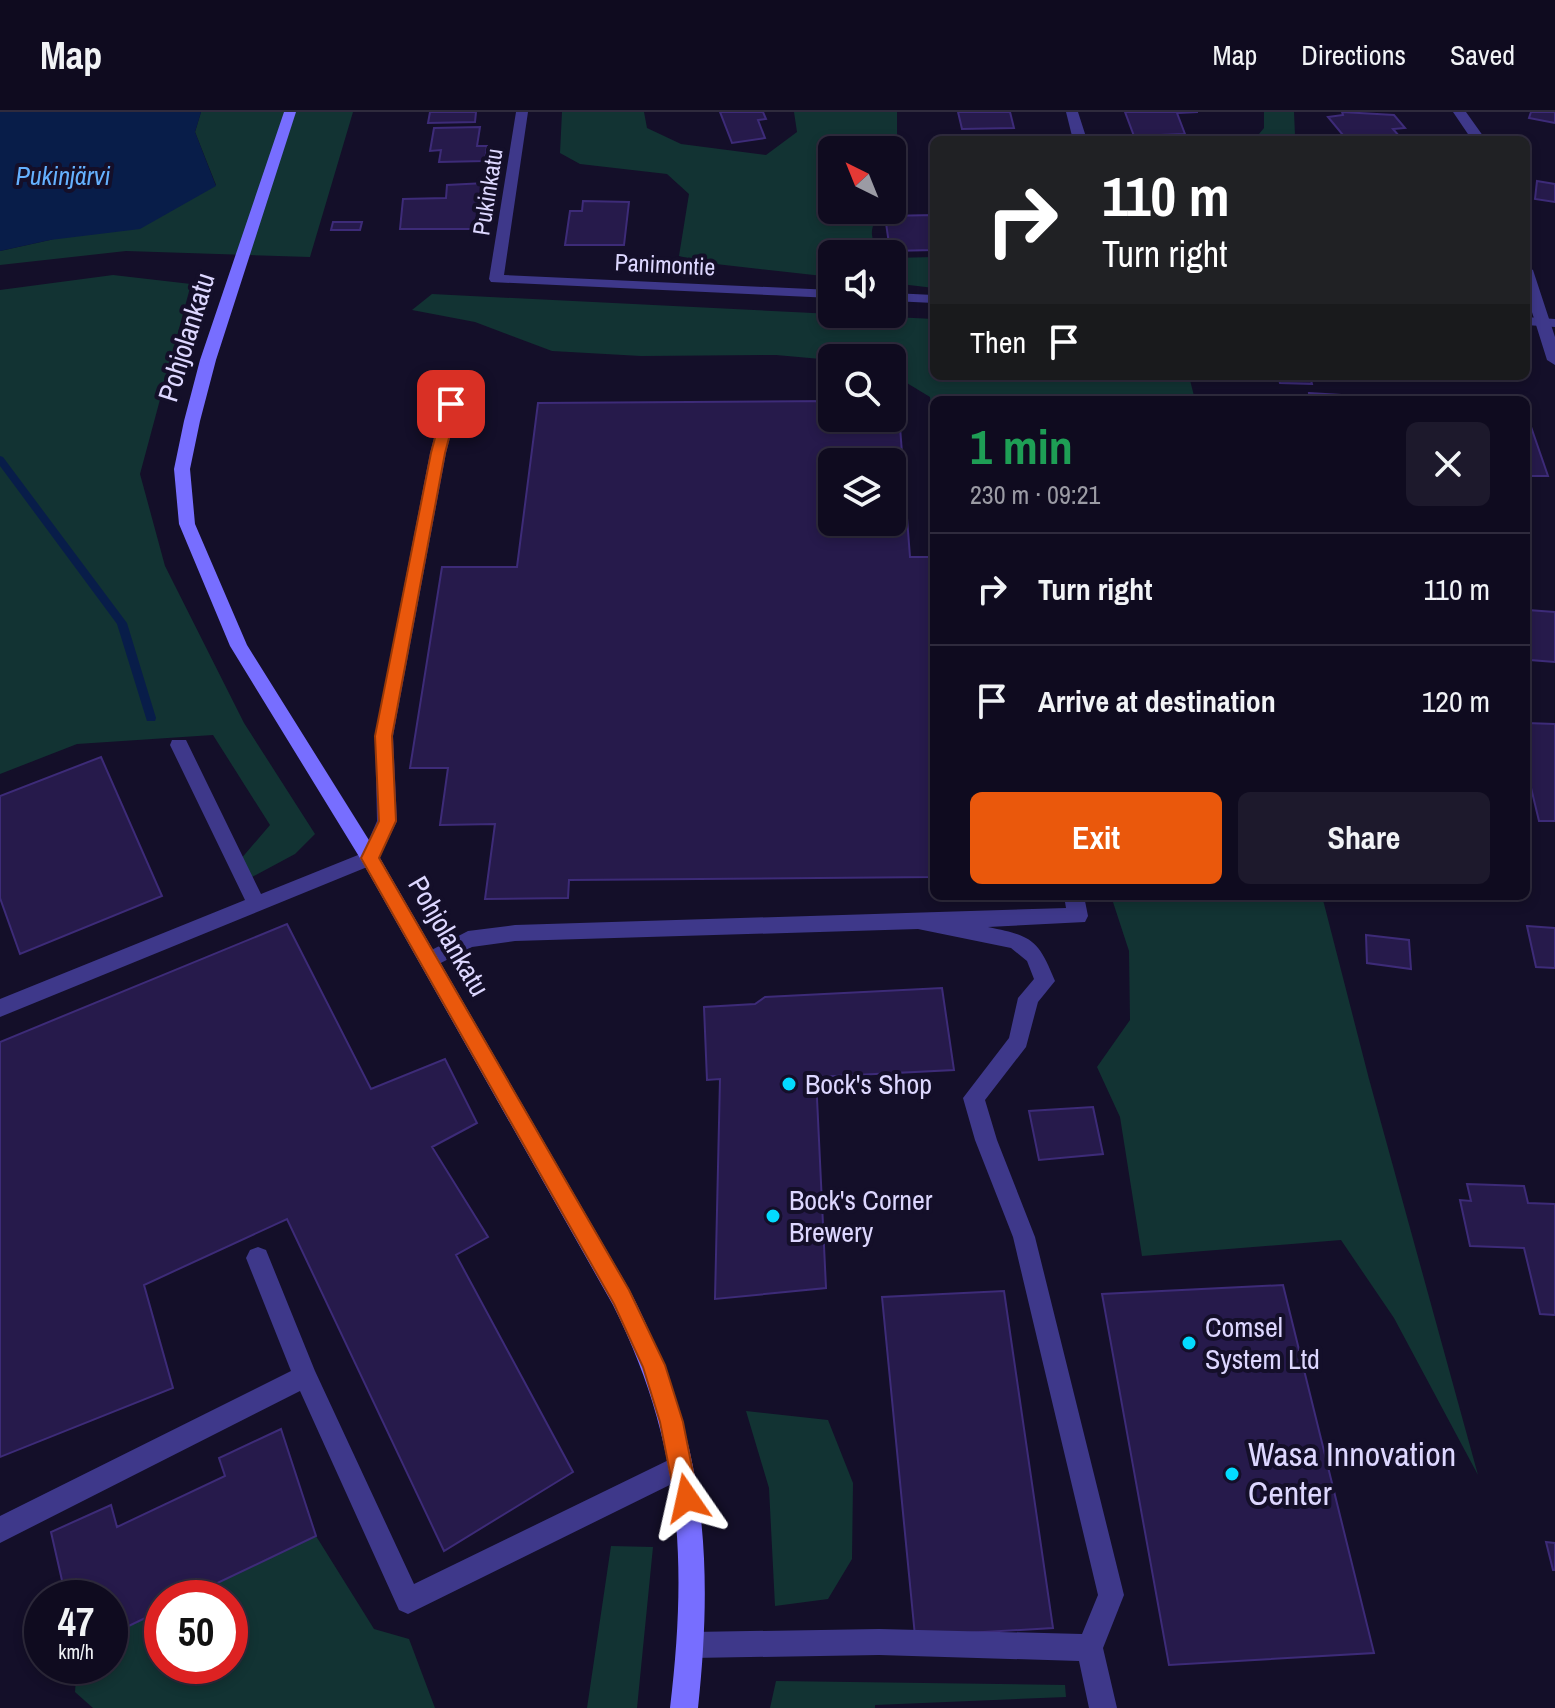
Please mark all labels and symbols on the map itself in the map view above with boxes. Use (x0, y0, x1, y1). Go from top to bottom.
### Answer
north arrow (818, 136, 906, 224)
street label: Pukinkatu (464, 146, 510, 238)
water label: Pukinjärvi (16, 158, 110, 193)
street label: Panimontie (614, 245, 716, 283)
street label: Pohjolankatu (148, 268, 224, 406)
pin (417, 370, 485, 438)
street label: Pohjolankatu (399, 869, 499, 1003)
place label: Bock's Shop (805, 1065, 932, 1103)
marker: Bock's Shop (780, 1075, 798, 1093)
place label: Bock's Corner Brewery (789, 1181, 933, 1251)
marker: Bock's Corner Brewery (764, 1207, 782, 1225)
place label: Comsel System Ltd (1205, 1308, 1320, 1378)
marker: Comsel System Ltd (1180, 1334, 1198, 1352)
place label: Wasa Innovation Center (1248, 1431, 1456, 1516)
position arrow (645, 1456, 729, 1540)
marker: Wasa Innovation Center (1223, 1465, 1241, 1483)
speed limit sign: 50 (144, 1580, 248, 1684)

